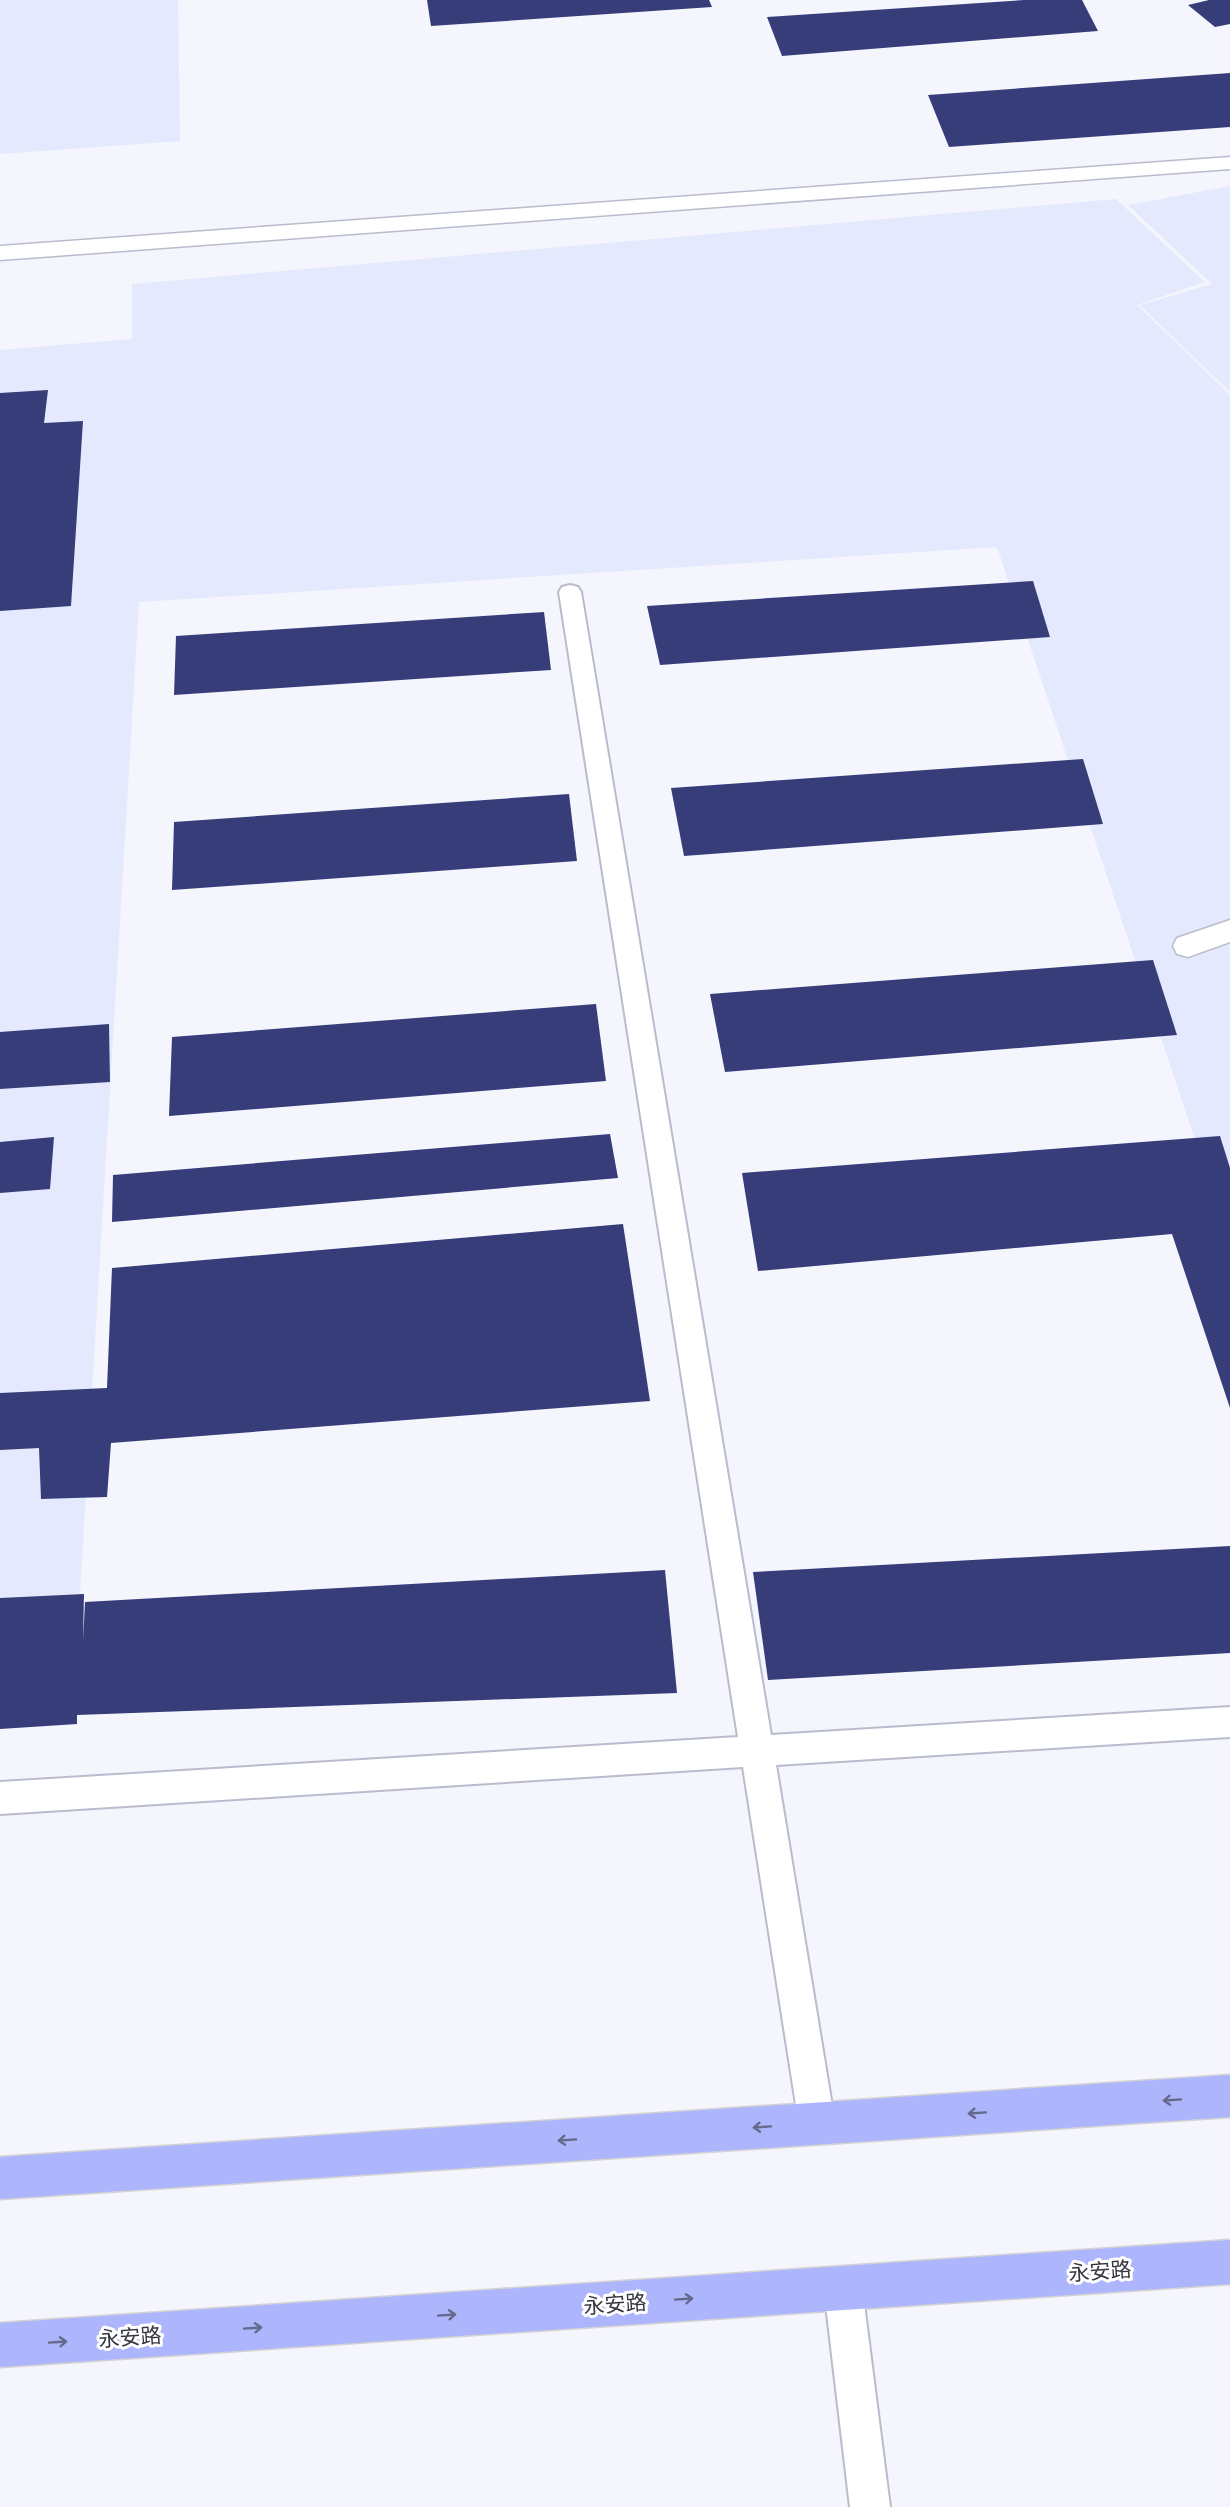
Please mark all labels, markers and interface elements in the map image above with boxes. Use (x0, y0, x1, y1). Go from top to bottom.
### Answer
one-way arrow (1162, 2095, 1182, 2106)
one-way arrow (968, 2108, 988, 2119)
one-way arrow (752, 2122, 772, 2133)
one-way arrow (557, 2135, 577, 2146)
street label: 永安路 (1068, 2256, 1132, 2286)
street label: 永安路 (583, 2289, 647, 2319)
one-way arrow (673, 2293, 693, 2304)
one-way arrow (437, 2309, 457, 2320)
street label: 永安路 (98, 2322, 162, 2352)
one-way arrow (242, 2323, 262, 2334)
one-way arrow (48, 2336, 68, 2347)

